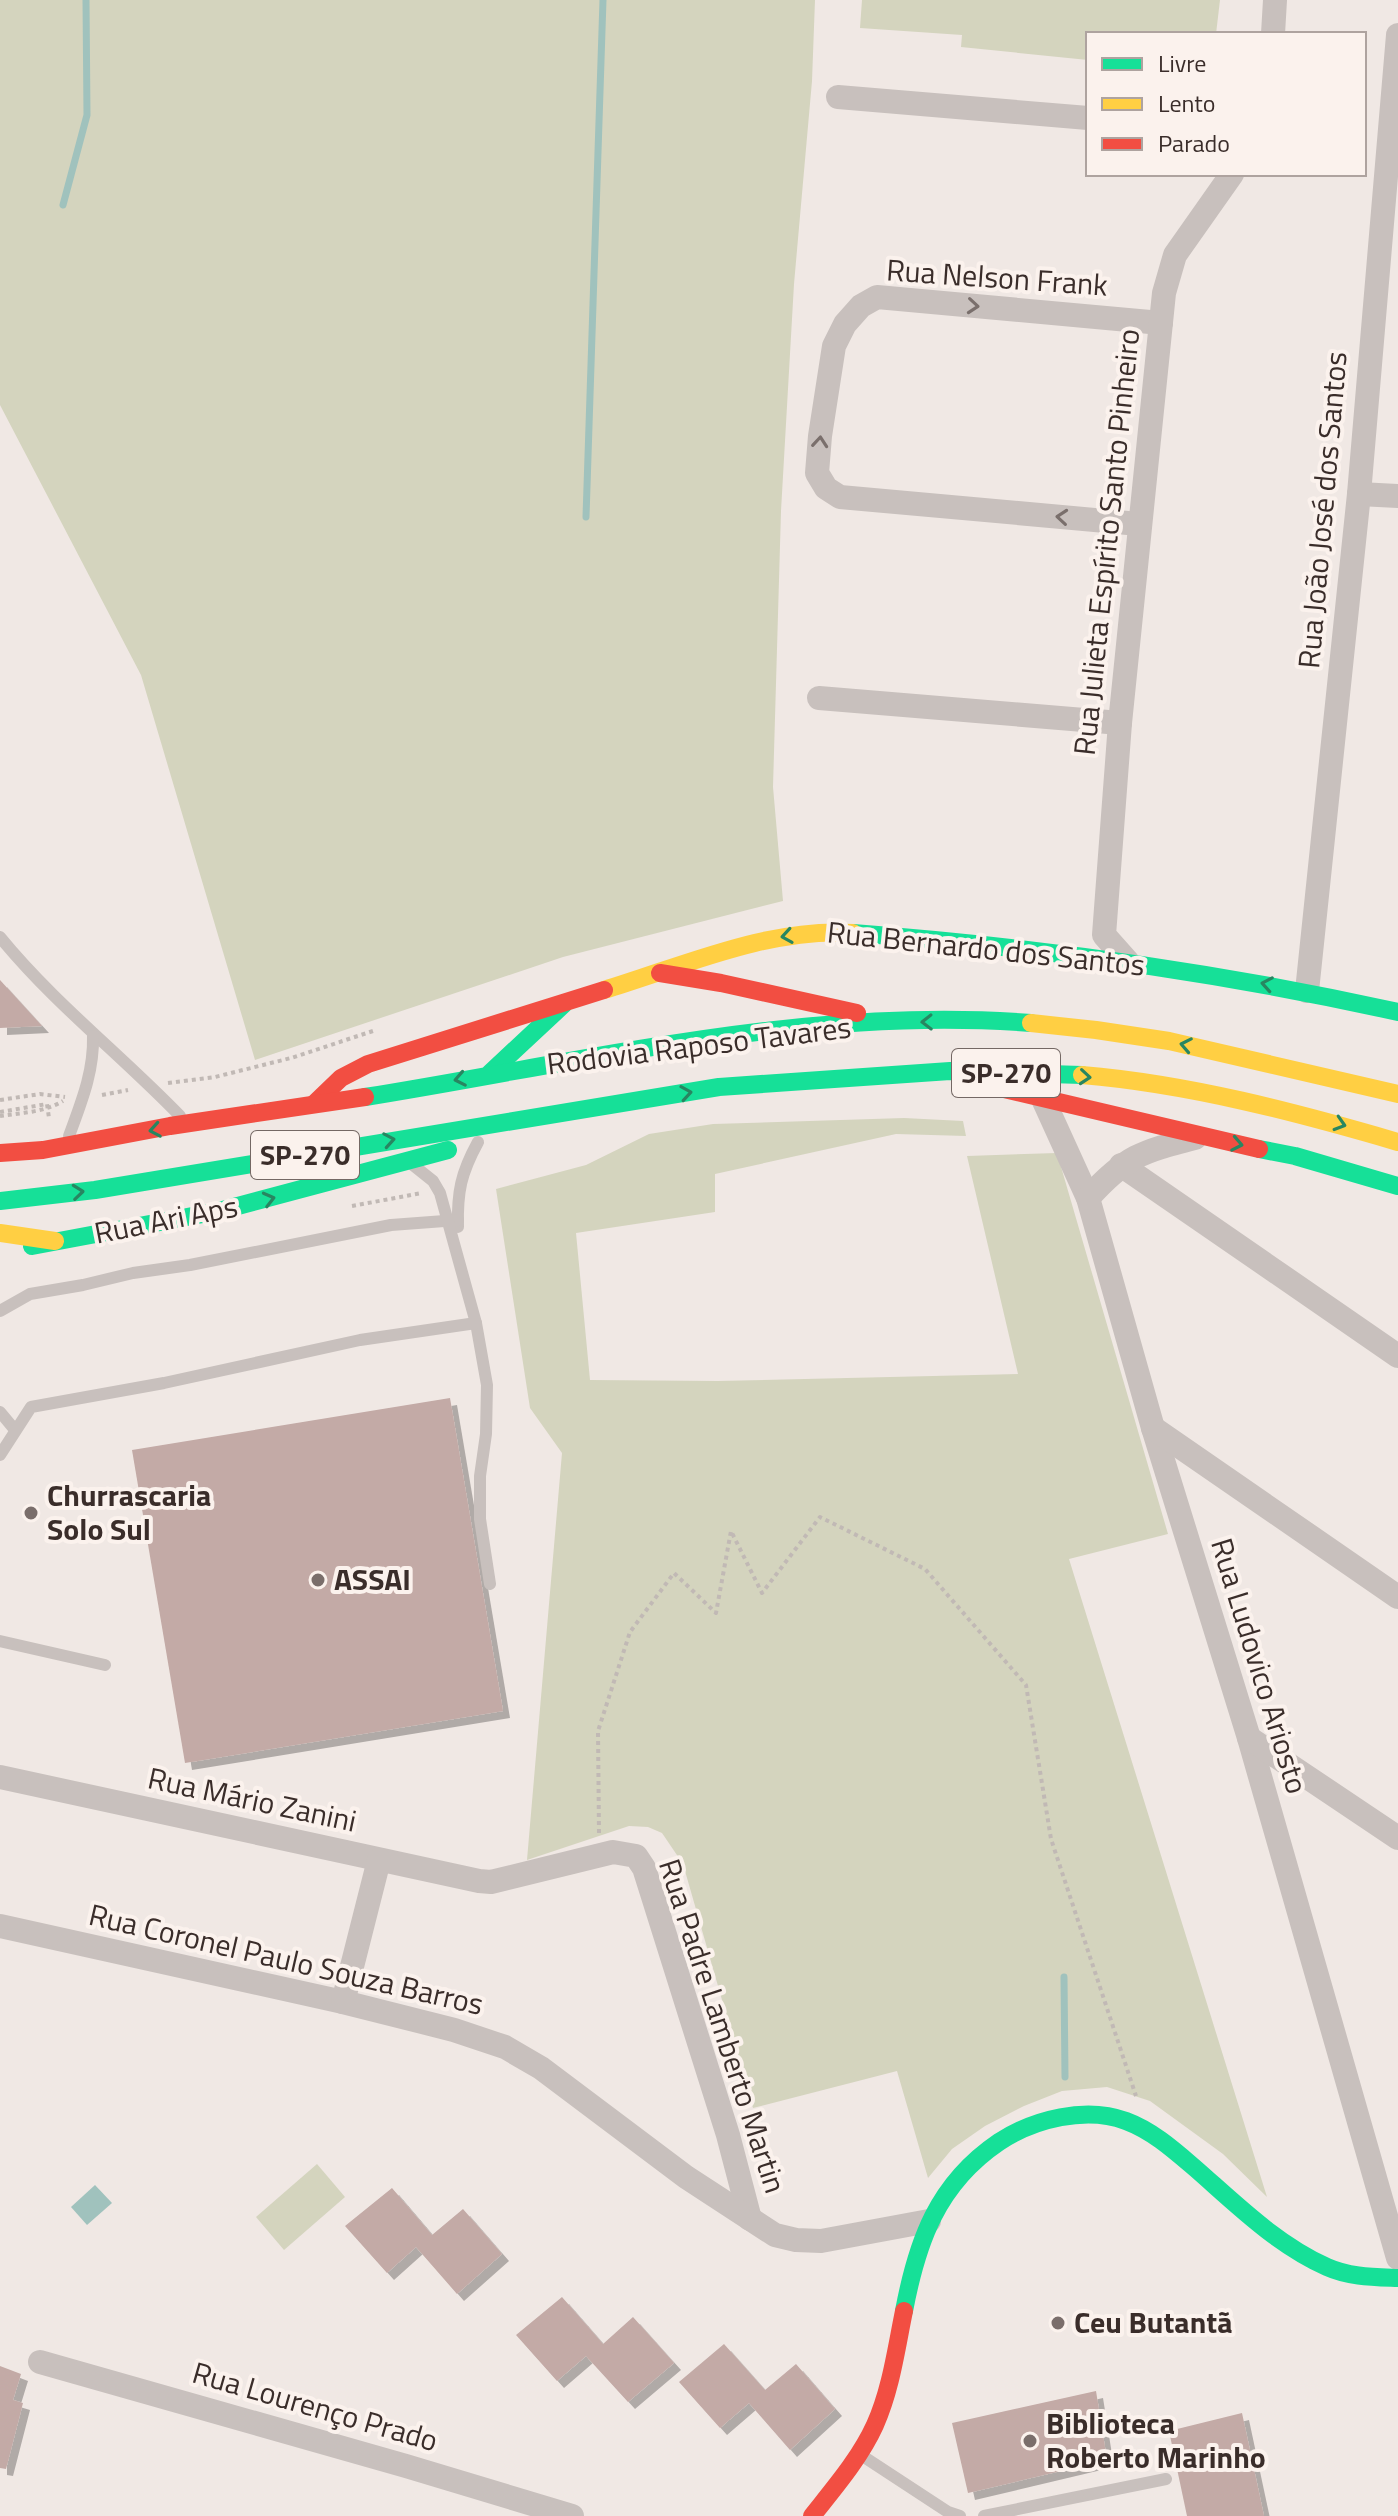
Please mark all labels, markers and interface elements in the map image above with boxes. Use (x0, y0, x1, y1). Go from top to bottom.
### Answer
legend (1086, 32, 1366, 176)
text: Livre (1158, 45, 1206, 81)
text: Lento (1158, 85, 1215, 121)
text: Parado (1158, 125, 1230, 161)
street label: Rua Nelson Frank (885, 246, 1109, 308)
one-way arrow (967, 297, 980, 314)
street label: Rua Julieta Espírito Santo Pinheiro (1061, 326, 1151, 757)
street label: Rua João José dos Santos (1285, 350, 1359, 670)
one-way arrow (811, 435, 828, 448)
one-way arrow (1055, 509, 1068, 526)
street label: Rua Bernardo dos Santos (825, 908, 1147, 988)
one-way arrow (780, 926, 794, 943)
one-way arrow (1260, 976, 1274, 993)
street label: Rodovia Raposo Tavares (544, 1004, 854, 1086)
one-way arrow (920, 1013, 933, 1031)
one-way arrow (1179, 1038, 1192, 1055)
road number: SP-270 (952, 1049, 1060, 1097)
one-way arrow (1079, 1068, 1092, 1085)
one-way arrow (453, 1070, 467, 1087)
one-way arrow (679, 1085, 693, 1102)
one-way arrow (1333, 1115, 1346, 1131)
one-way arrow (148, 1120, 162, 1137)
road number: SP-270 (251, 1131, 359, 1179)
one-way arrow (382, 1133, 396, 1150)
one-way arrow (1230, 1135, 1243, 1152)
street label: Rua Ari Aps (90, 1183, 241, 1255)
one-way arrow (71, 1184, 84, 1201)
one-way arrow (261, 1192, 275, 1209)
place label: Churrascaria Solo Sul (47, 1472, 211, 1552)
marker: Churrascaria Solo Sul (22, 1504, 40, 1522)
street label: Rua Ludovico Ariosto (1199, 1532, 1321, 1799)
place label: ASSAI (334, 1556, 411, 1602)
marker: ASSAI (309, 1571, 327, 1589)
street label: Rua Mário Zanini (144, 1754, 361, 1844)
street label: Rua Padre Lamberto Martin (647, 1853, 799, 2199)
street label: Rua Coronel Paulo Souza Barros (84, 1891, 488, 2027)
place label: Ceu Butantã (1074, 2299, 1233, 2345)
marker: Ceu Butantã (1049, 2314, 1067, 2332)
street label: Rua Lourenço Prado (187, 2349, 443, 2463)
place label: Biblioteca Roberto Marinho (1046, 2400, 1266, 2480)
marker: Biblioteca Roberto Marinho (1021, 2432, 1039, 2450)

